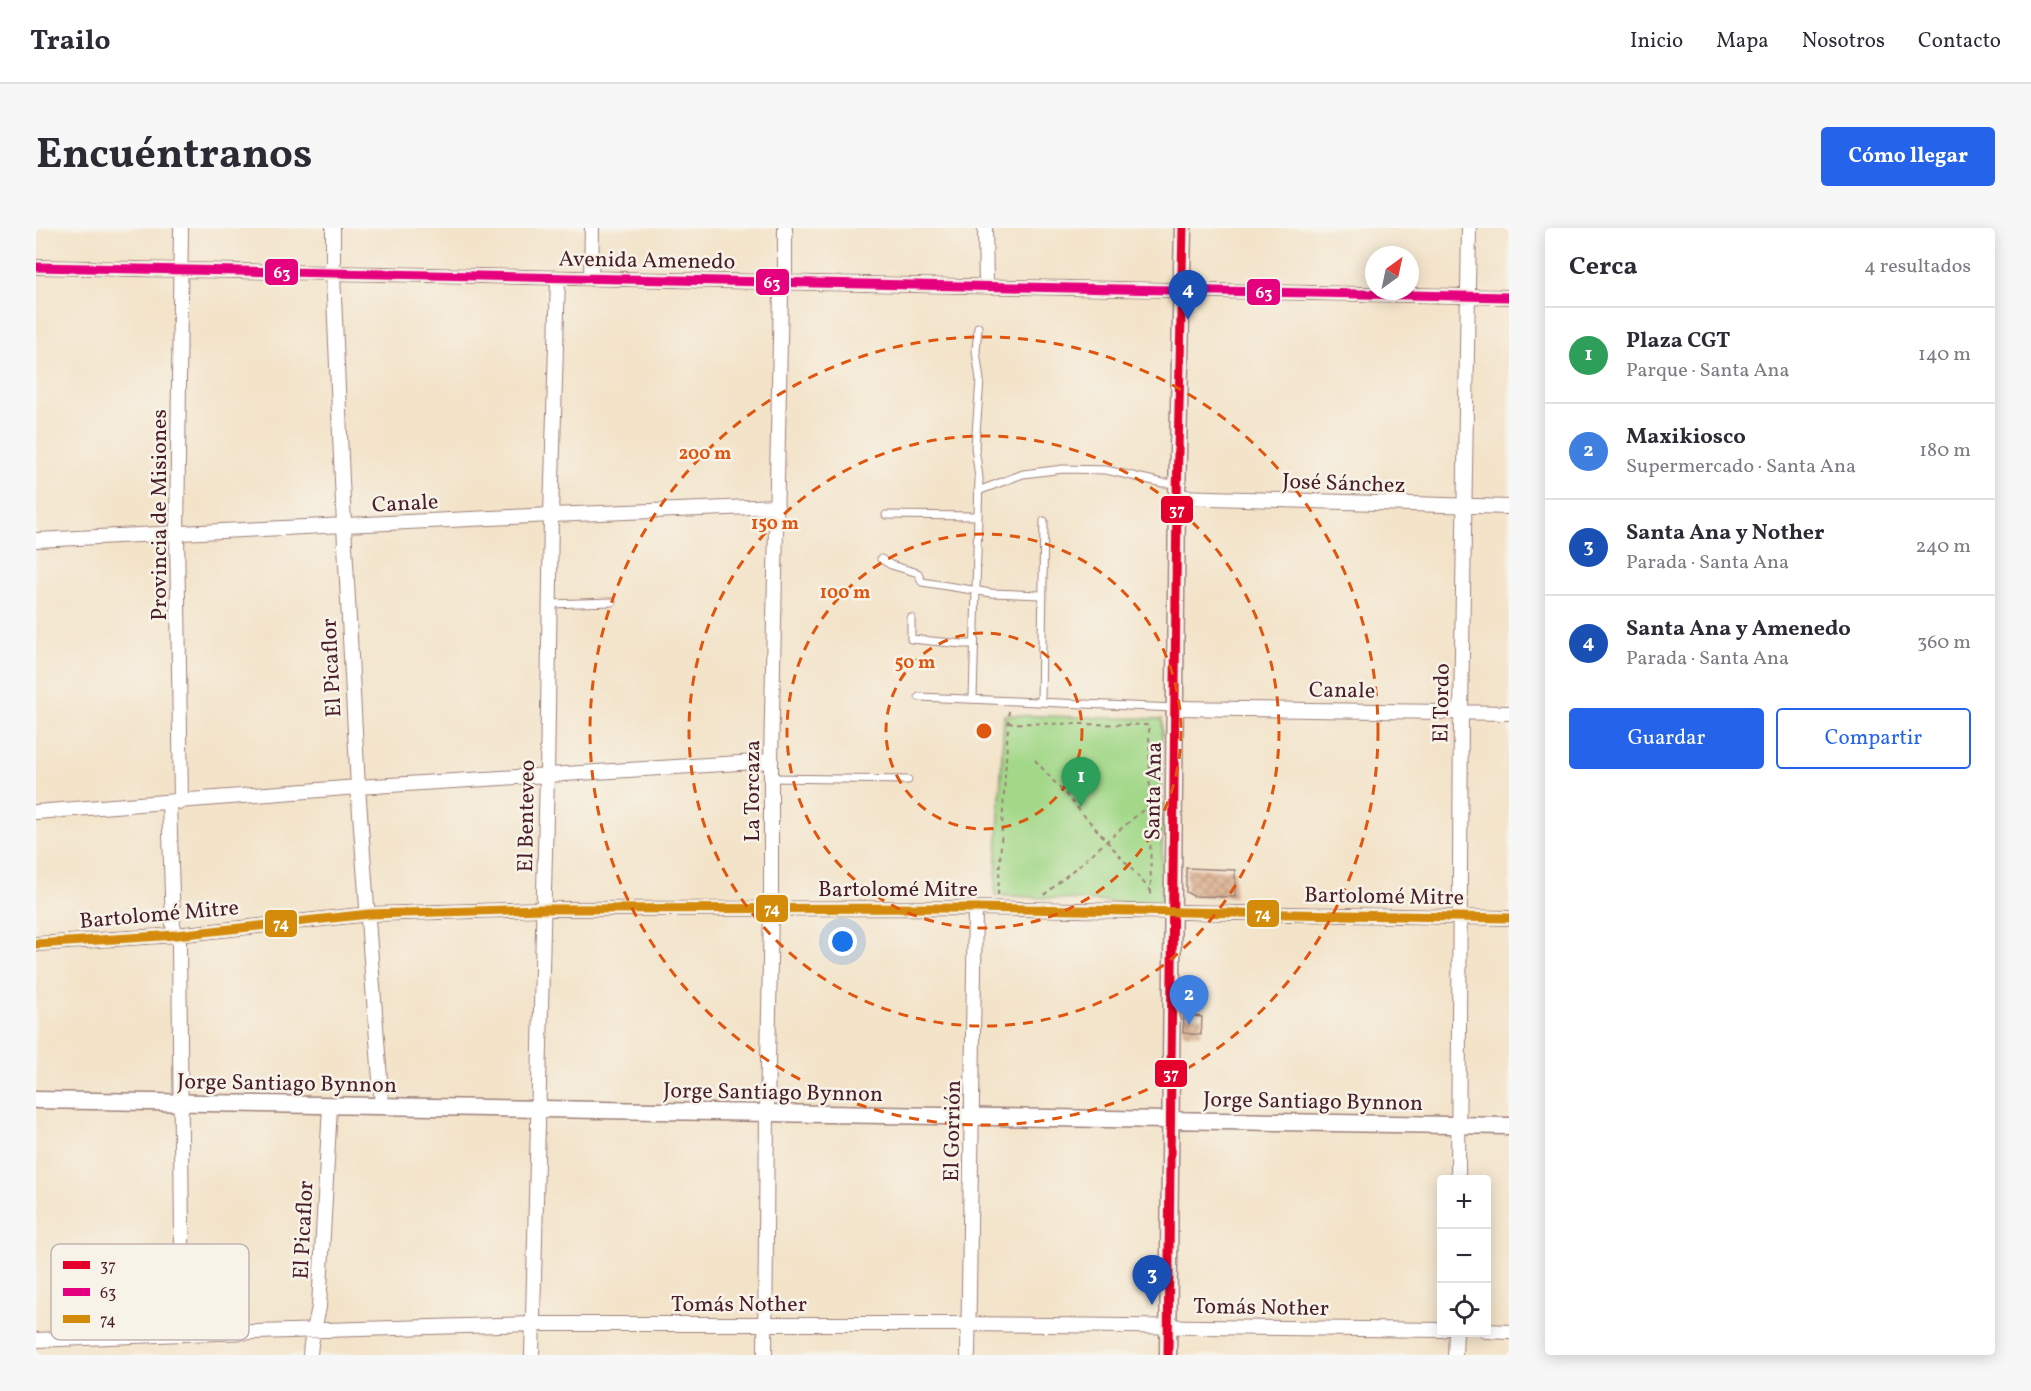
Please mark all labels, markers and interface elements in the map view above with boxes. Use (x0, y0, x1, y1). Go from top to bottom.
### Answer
text: Trailo (30, 22, 111, 61)
text: Inicio (1630, 27, 1683, 56)
text: Mapa (1716, 27, 1769, 56)
text: Nosotros (1802, 27, 1885, 56)
text: Contacto (1918, 27, 2001, 56)
text: Encuéntranos (36, 127, 312, 186)
button: Cómo llegar (1821, 127, 1995, 186)
street label: Avenida Amenedo (558, 244, 736, 279)
north arrow (1365, 246, 1419, 300)
text: Cerca (1569, 249, 1638, 285)
text: 4 resultados (1864, 253, 1971, 281)
line badge: 63 (264, 258, 299, 286)
text: 63 (274, 263, 290, 285)
line badge: 63 (755, 268, 790, 296)
pin: 4 (1168, 270, 1208, 320)
text: 63 (764, 273, 780, 295)
line badge: 63 (1246, 278, 1281, 306)
text: 63 (1256, 283, 1272, 305)
text: Plaza CGT (1626, 326, 1730, 357)
text: 1 (1584, 341, 1593, 369)
text: 140 m (1918, 341, 1971, 369)
text: Parque · Santa Ana (1626, 357, 1789, 385)
street label: Provincia de Misiones (145, 409, 176, 621)
text: Maxikiosco (1626, 422, 1746, 453)
text: 2 (1583, 437, 1594, 465)
text: 180 m (1919, 437, 1971, 465)
text: 200 m (679, 442, 731, 467)
text: Supermercado · Santa Ana (1626, 453, 1856, 481)
street label: José Sánchez (1282, 467, 1406, 502)
street label: Canale (371, 487, 439, 522)
line badge: 37 (1160, 495, 1194, 524)
text: 37 (1169, 500, 1185, 522)
text: 150 m (751, 512, 799, 537)
text: Santa Ana y Nother (1626, 518, 1824, 549)
text: 3 (1583, 533, 1594, 561)
text: 240 m (1916, 533, 1971, 561)
text: Parada · Santa Ana (1626, 549, 1789, 577)
text: 100 m (820, 581, 870, 606)
text: Santa Ana y Amenedo (1626, 614, 1851, 645)
street label: El Picaflor (314, 618, 351, 718)
text: 4 (1582, 629, 1595, 657)
text: 360 m (1917, 629, 1971, 657)
text: Parada · Santa Ana (1626, 645, 1789, 673)
text: 50 m (895, 651, 935, 676)
street label: El Tordo (1426, 663, 1459, 743)
street label: Canale (1308, 675, 1375, 708)
button: Guardar (1569, 708, 1764, 769)
button: Compartir (1776, 708, 1971, 769)
centre of rings (974, 721, 994, 741)
street label: La Torcaza (738, 740, 769, 842)
street label: Santa Ana (1138, 741, 1171, 841)
pin: 1 (1062, 758, 1100, 807)
street label: El Benteveo (511, 759, 544, 873)
street label: Bartolomé Mitre (818, 875, 978, 906)
street label: Bartolomé Mitre (1304, 881, 1464, 914)
street label: Bartolomé Mitre (78, 893, 240, 938)
line badge: 74 (755, 894, 789, 923)
text: 74 (764, 899, 780, 921)
line badge: 74 (1246, 899, 1280, 928)
text: 74 (1255, 904, 1271, 926)
line badge: 74 (264, 909, 298, 938)
text: 74 (273, 914, 289, 936)
your location (828, 927, 857, 956)
pin: 2 (1170, 976, 1208, 1025)
line badge: 37 (1154, 1059, 1188, 1088)
text: 37 (1163, 1064, 1179, 1086)
street label: Jorge Santiago Bynnon (177, 1067, 397, 1102)
street label: Jorge Santiago Bynnon (663, 1076, 883, 1111)
street label: El Gorrión (937, 1080, 970, 1182)
street label: Jorge Santiago Bynnon (1203, 1085, 1423, 1120)
map controls (1437, 1175, 1491, 1337)
button: + (1437, 1175, 1491, 1229)
street label: El Picaflor (286, 1180, 323, 1280)
button: − (1437, 1229, 1491, 1283)
legend (51, 1244, 249, 1340)
text: 37 (100, 1256, 116, 1278)
pin: 3 (1132, 1256, 1172, 1305)
text: 63 (100, 1283, 116, 1305)
button: locate (1437, 1283, 1491, 1337)
street label: Tomás Nother (671, 1290, 807, 1321)
street label: Tomás Nother (1193, 1292, 1329, 1325)
text: 74 (100, 1310, 116, 1332)

